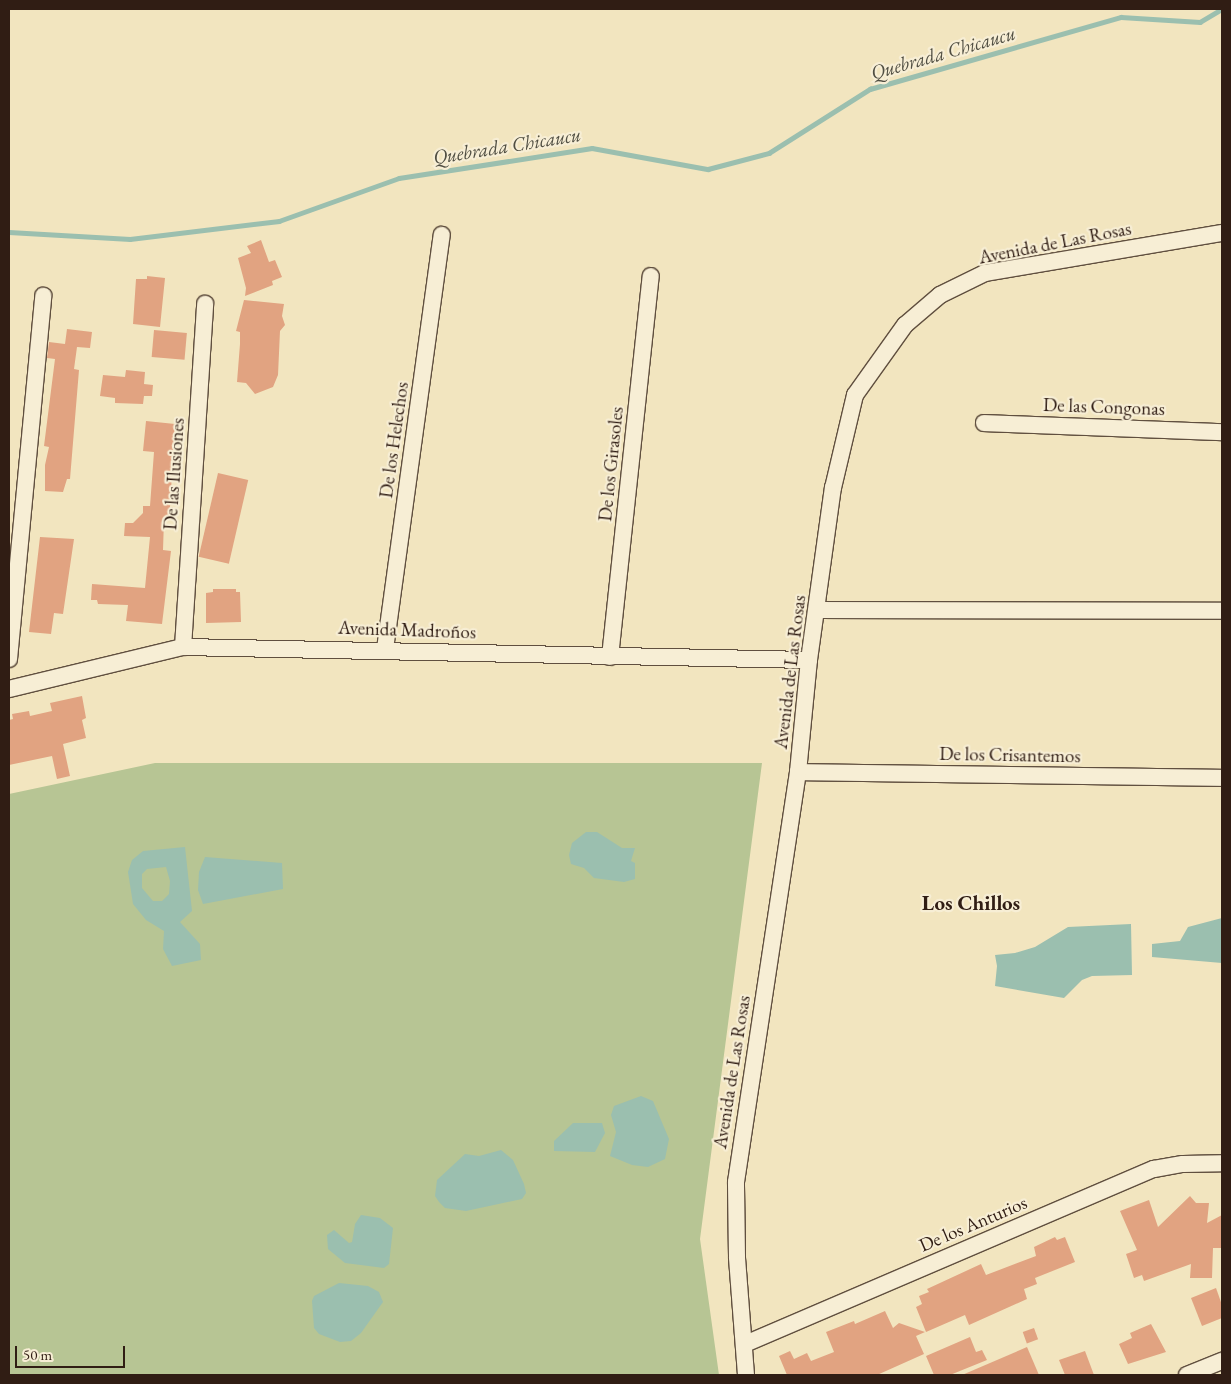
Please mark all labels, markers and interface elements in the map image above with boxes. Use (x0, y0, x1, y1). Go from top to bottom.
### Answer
water label: Quebrada Chicaucu (868, 21, 1018, 85)
water label: Quebrada Chicaucu (431, 122, 583, 170)
street label: Avenida de Las Rosas (977, 217, 1133, 269)
street label: De los Helechos (375, 380, 413, 500)
street label: De las Congonas (1043, 393, 1165, 421)
street label: De los Girasoles (594, 406, 628, 522)
street label: De las Ilusiones (159, 417, 189, 531)
street label: Avenida de Las Rosas (769, 594, 811, 750)
street label: Avenida Madroños (338, 616, 476, 644)
street label: De los Crisantemos (939, 742, 1081, 768)
district label: Los Chillos (922, 890, 1020, 916)
street label: Avenida de Las Rosas (709, 994, 755, 1150)
street label: De los Anturios (916, 1191, 1030, 1257)
scale bar (18, 1336, 128, 1368)
text: 50 m (23, 1345, 52, 1364)

